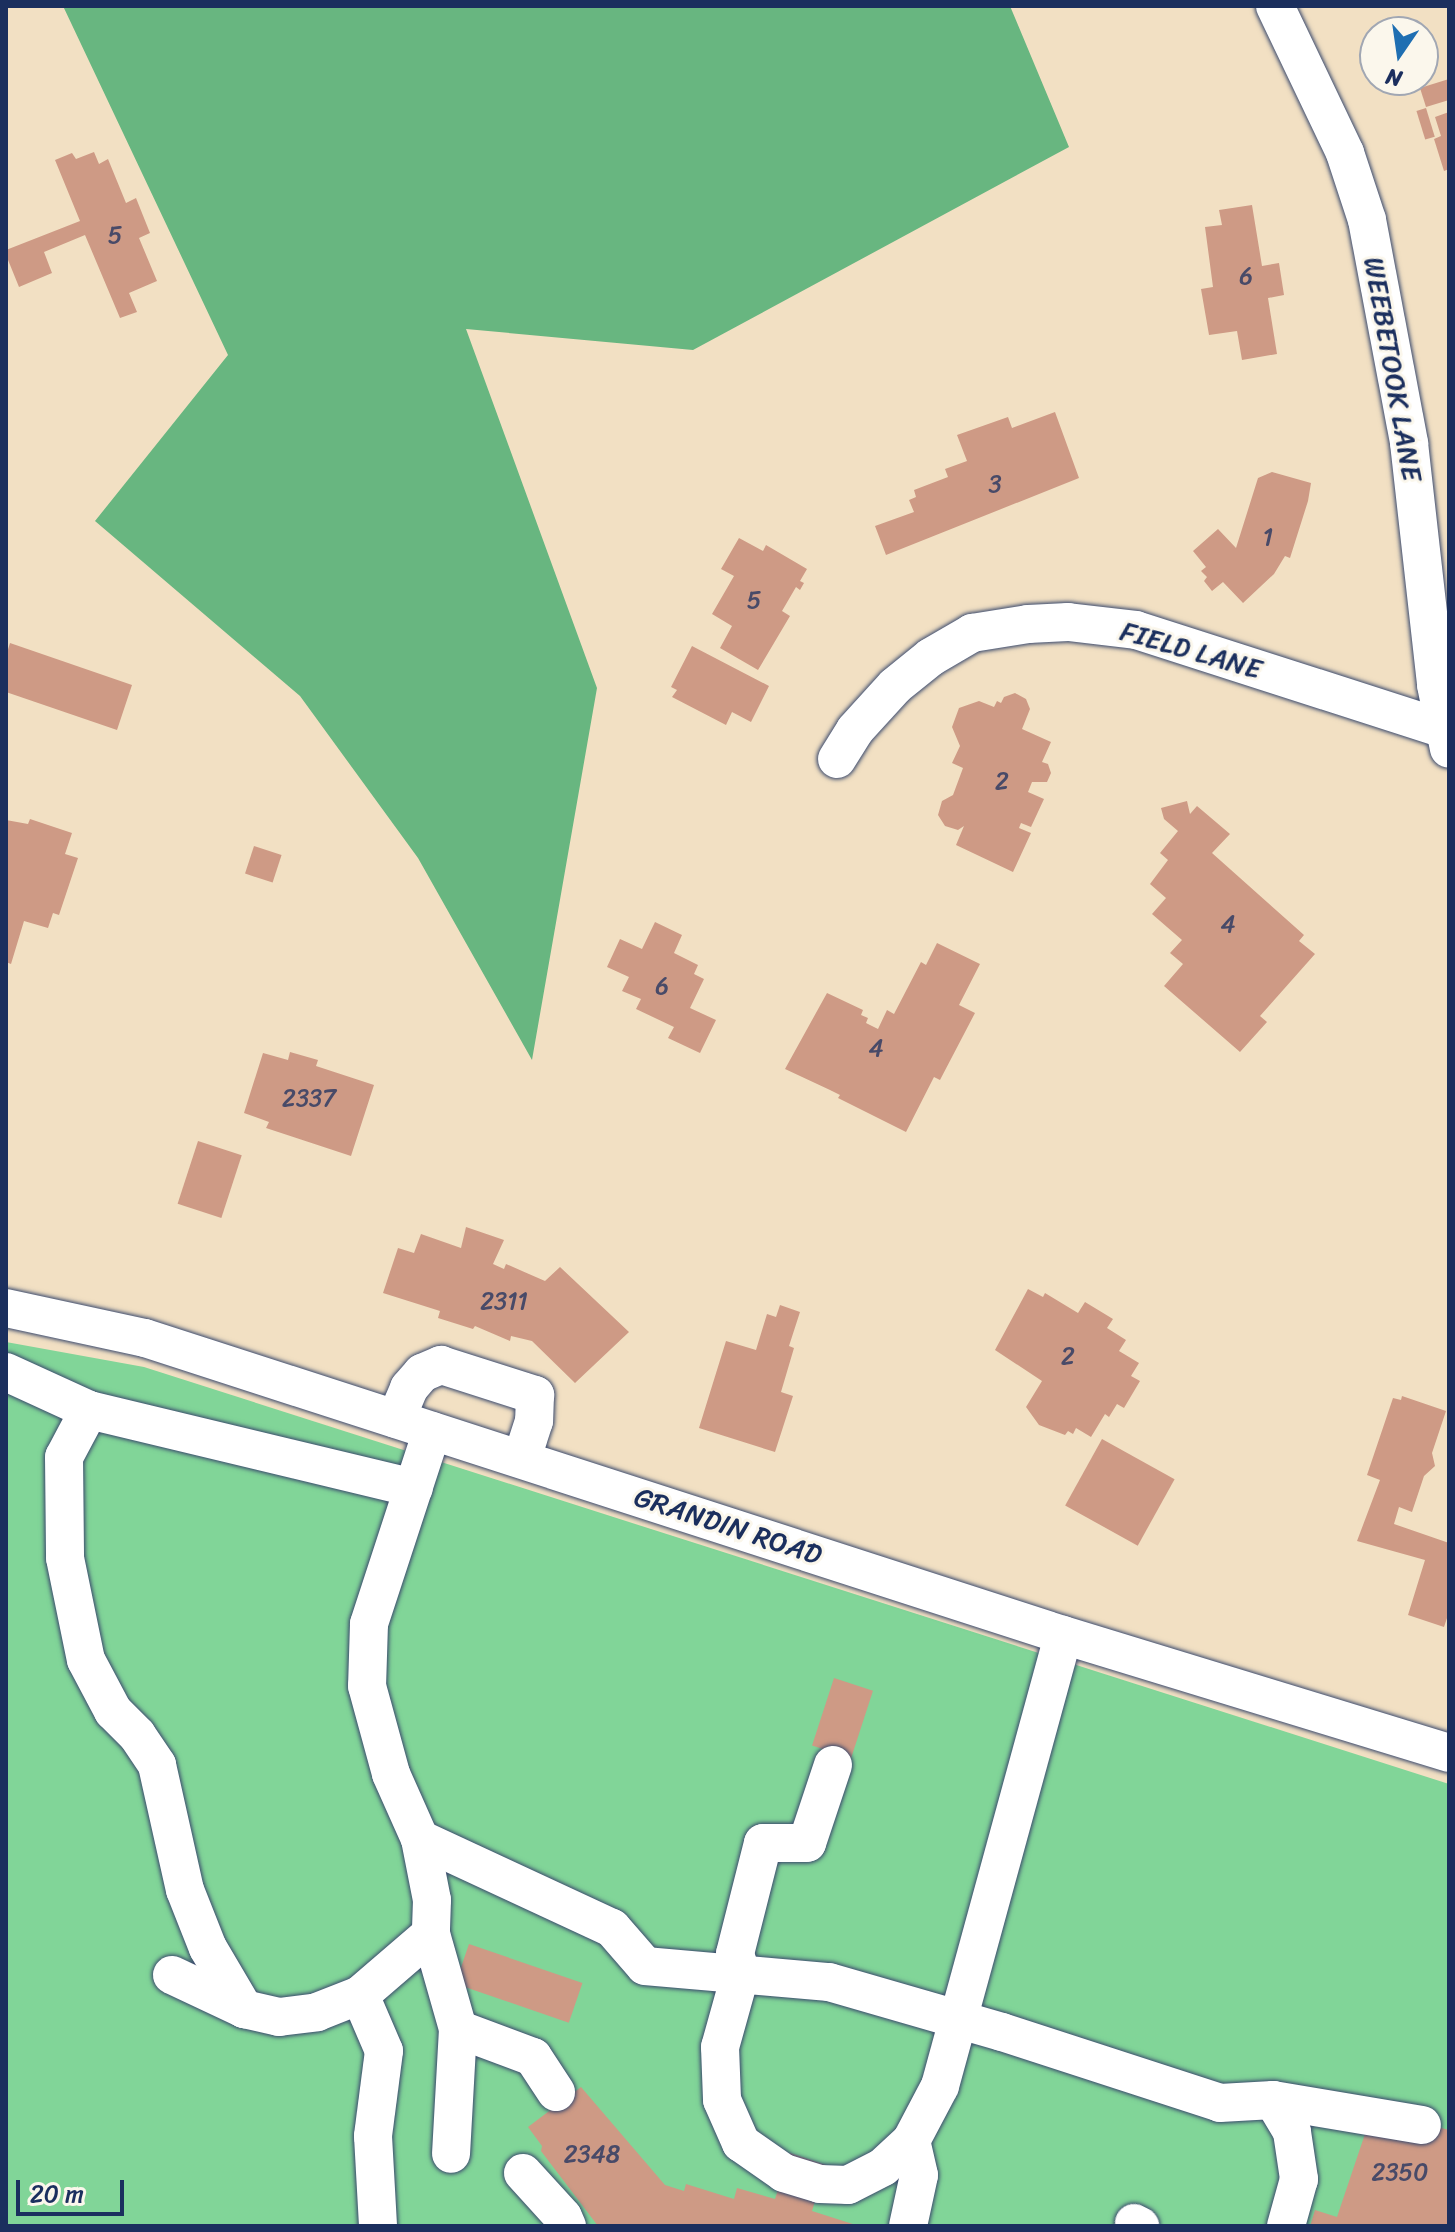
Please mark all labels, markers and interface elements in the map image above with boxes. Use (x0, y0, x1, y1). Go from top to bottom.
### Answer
north arrow (1359, 16, 1439, 96)
text: N (1382, 57, 1406, 99)
house number: 5 (108, 222, 122, 250)
street label: WEEBETOOK LANE (1357, 254, 1429, 484)
house number: 6 (1239, 263, 1253, 291)
house number: 3 (988, 471, 1002, 499)
house number: 1 (1263, 524, 1273, 552)
house number: 5 (747, 587, 761, 615)
street label: FIELD LANE (1116, 614, 1266, 686)
house number: 2 (995, 768, 1009, 796)
house number: 4 (1221, 911, 1235, 939)
house number: 6 (655, 973, 669, 1001)
house number: 4 (869, 1035, 883, 1063)
house number: 2337 (282, 1085, 336, 1113)
house number: 2311 (480, 1288, 528, 1316)
house number: 2 (1061, 1343, 1075, 1371)
street label: GRANDIN ROAD (630, 1480, 826, 1572)
house number: 2348 (564, 2141, 620, 2169)
house number: 2350 (1372, 2159, 1428, 2187)
scale bar (20, 2164, 128, 2214)
text: 20 m (30, 2173, 84, 2215)

